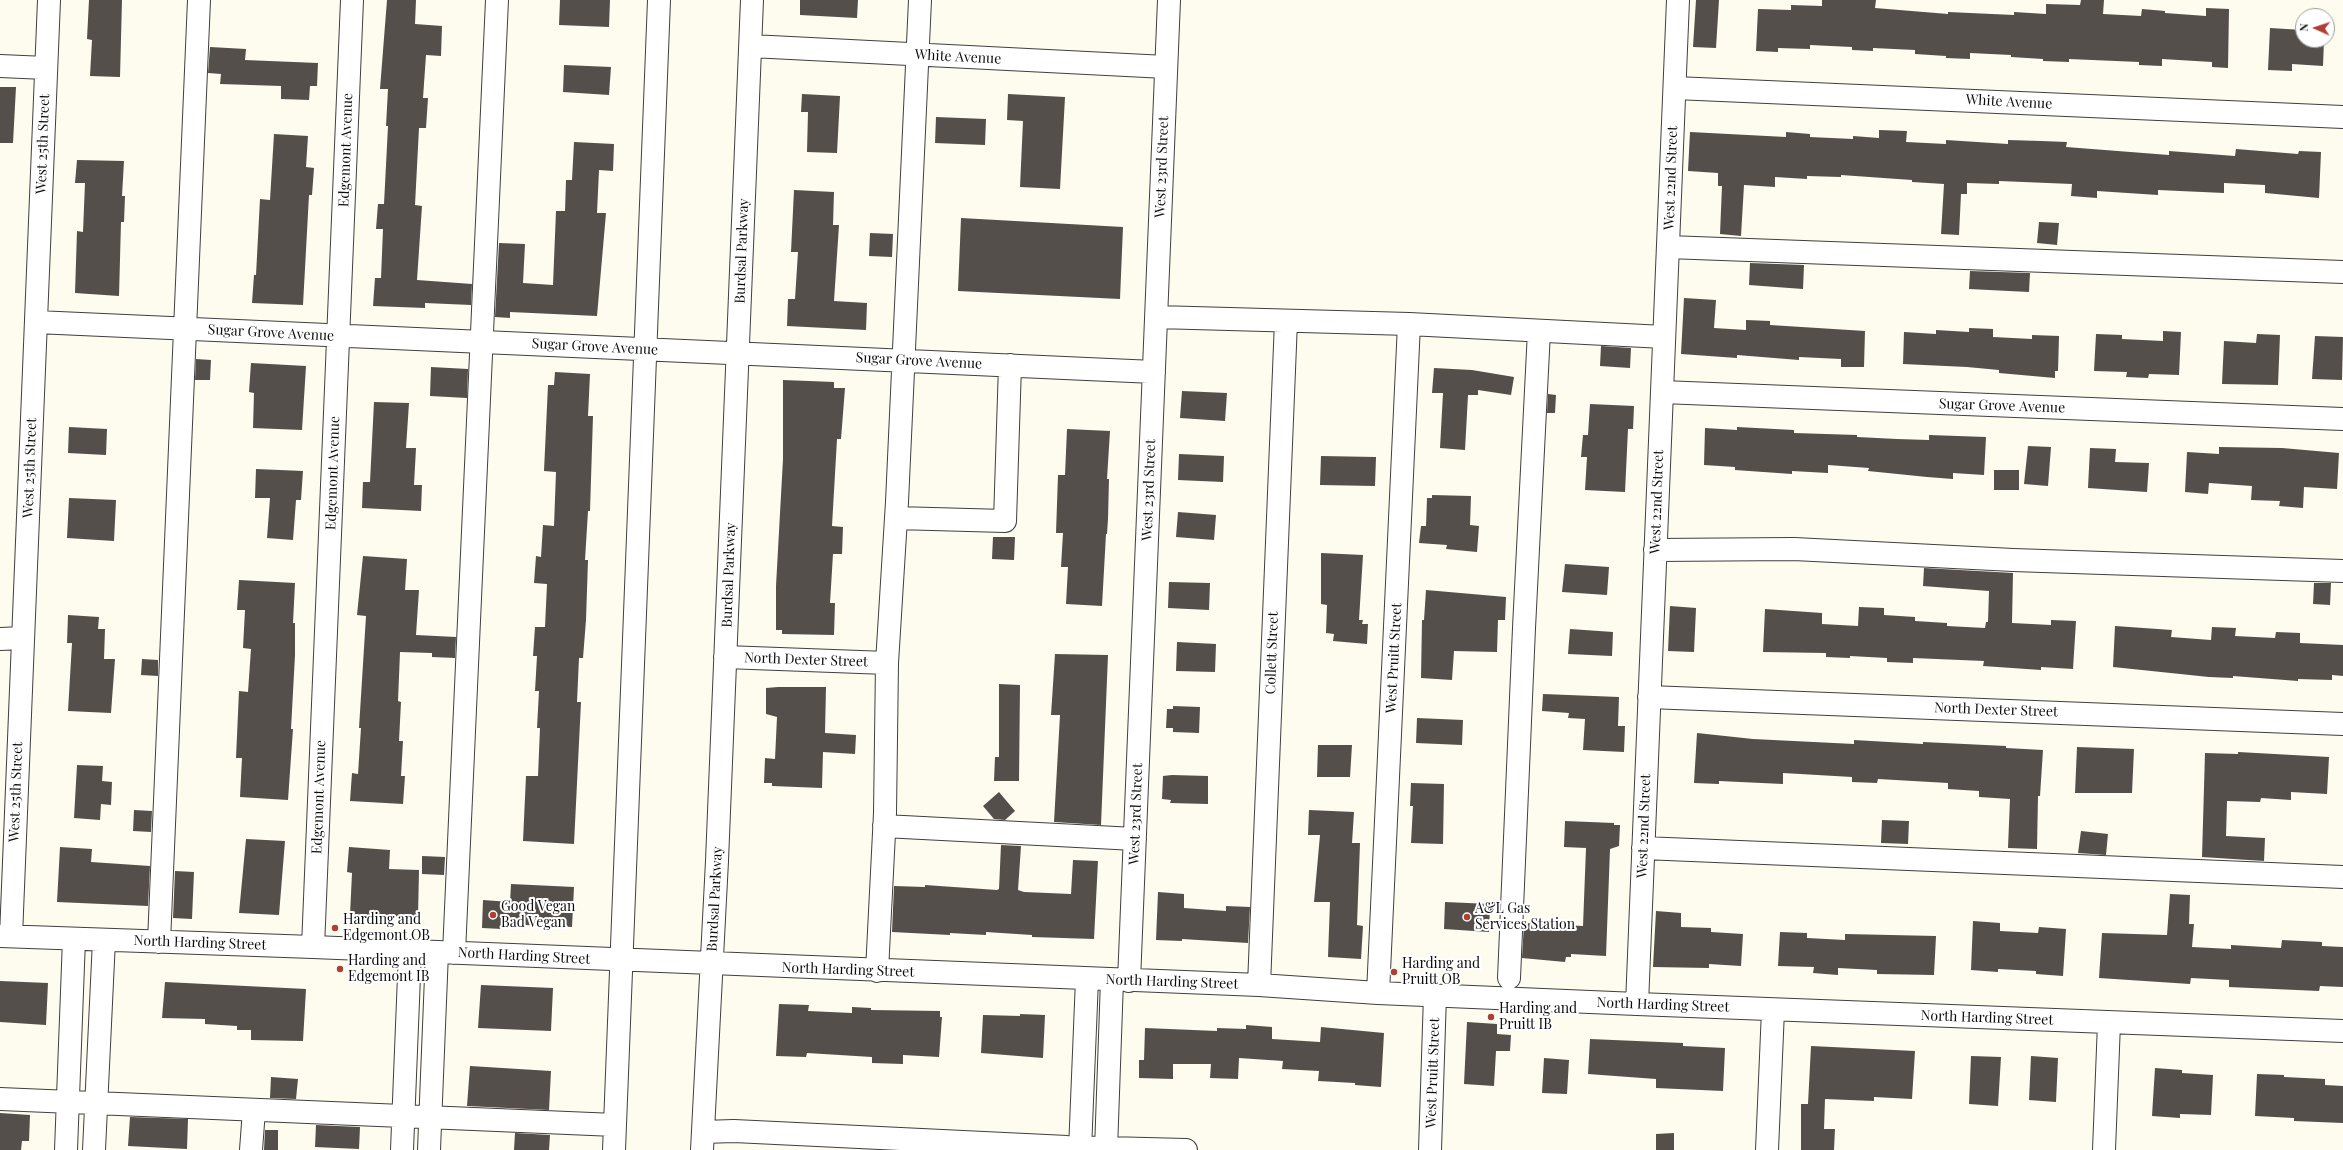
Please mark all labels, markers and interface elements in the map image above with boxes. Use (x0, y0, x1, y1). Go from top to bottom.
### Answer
north arrow (2295, 8, 2335, 48)
text: N (2296, 23, 2311, 32)
street label: White Avenue (914, 46, 1002, 68)
street label: White Avenue (1965, 91, 2053, 113)
street label: Edgemont Avenue (336, 93, 356, 207)
street label: West 25th Street (33, 94, 53, 194)
street label: West 23rd Street (1152, 116, 1172, 218)
street label: West 22nd Street (1661, 126, 1681, 230)
street label: Burdsal Parkway (732, 198, 752, 304)
street label: Sugar Grove Avenue (207, 321, 335, 345)
street label: Sugar Grove Avenue (531, 335, 659, 359)
street label: Sugar Grove Avenue (855, 349, 983, 373)
street label: Sugar Grove Avenue (1939, 395, 2065, 417)
street label: Edgemont Avenue (323, 416, 343, 530)
street label: West 25th Street (20, 418, 40, 518)
street label: West 23rd Street (1139, 439, 1159, 541)
street label: West 22nd Street (1647, 450, 1667, 554)
street label: Burdsal Parkway (719, 522, 739, 628)
street label: West Pruitt Street (1383, 602, 1405, 714)
street label: Collett Street (1262, 611, 1282, 695)
street label: North Dexter Street (744, 649, 868, 671)
street label: North Dexter Street (1934, 699, 2058, 721)
street label: Edgemont Avenue (309, 740, 329, 854)
street label: West 25th Street (6, 742, 26, 842)
street label: West 23rd Street (1126, 763, 1146, 865)
street label: West 22nd Street (1634, 774, 1654, 878)
street label: Burdsal Parkway (704, 846, 726, 952)
place label: Good Vegan Bad Vegan (501, 899, 575, 932)
place label: A&L Gas Services Station (1475, 901, 1575, 934)
marker: Good Vegan Bad Vegan (488, 910, 498, 920)
place label: Harding and Edgemont OB (343, 912, 430, 944)
marker: A&L Gas Services Station (1462, 912, 1472, 922)
marker: Harding and Edgemont OB (330, 923, 340, 933)
street label: North Harding Street (133, 932, 267, 954)
street label: North Harding Street (457, 944, 591, 968)
place label: Harding and Edgemont IB (348, 953, 429, 986)
place label: Harding and Pruitt OB (1402, 956, 1480, 988)
street label: North Harding Street (781, 959, 915, 981)
marker: Harding and Edgemont IB (335, 964, 345, 974)
marker: Harding and Pruitt OB (1389, 967, 1399, 977)
street label: North Harding Street (1105, 971, 1239, 993)
street label: North Harding Street (1596, 994, 1730, 1016)
place label: Harding and Pruitt IB (1499, 1001, 1577, 1034)
street label: North Harding Street (1920, 1007, 2054, 1029)
marker: Harding and Pruitt IB (1486, 1012, 1496, 1022)
street label: West Pruitt Street (1423, 1017, 1443, 1129)

